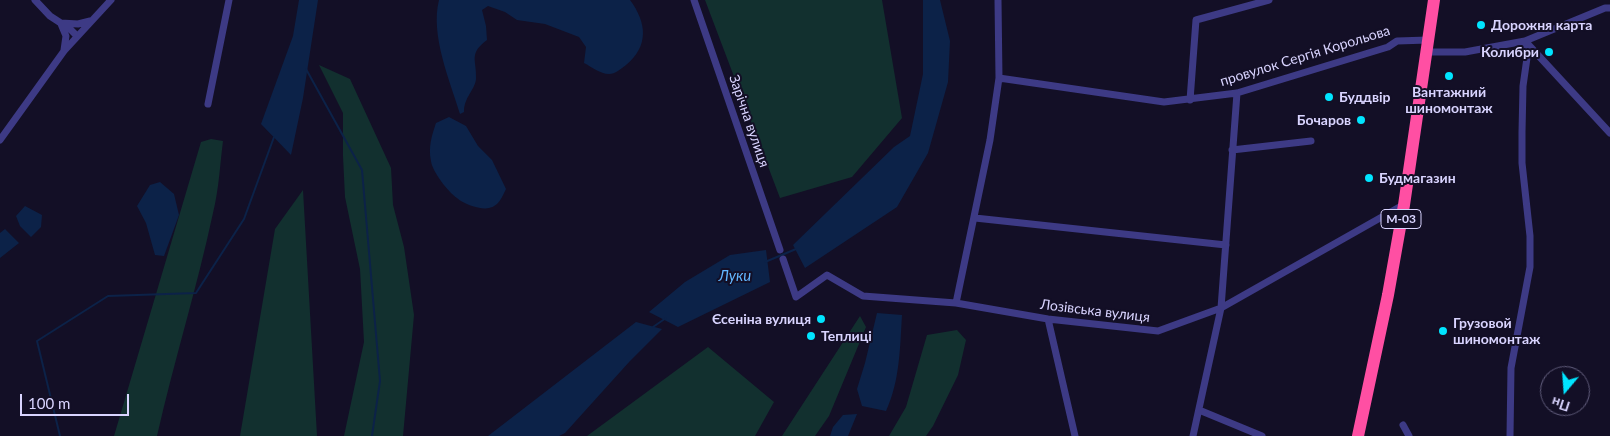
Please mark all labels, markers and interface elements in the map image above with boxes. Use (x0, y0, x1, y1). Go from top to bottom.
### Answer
place label: Дорожня карта (1491, 17, 1592, 33)
marker: Дорожня карта (1475, 19, 1487, 31)
street label: провулок Сергія Корольова (1218, 22, 1392, 90)
place label: Колибри (1481, 44, 1539, 60)
marker: Колибри (1543, 46, 1555, 58)
marker: Вантажний шиномонтаж (1443, 70, 1455, 82)
street label: Зарічна вулиця (725, 73, 773, 169)
place label: Вантажний шиномонтаж (1405, 84, 1493, 116)
place label: Буддвір (1339, 89, 1390, 105)
marker: Буддвір (1323, 91, 1335, 103)
place label: Бочаров (1297, 112, 1351, 128)
marker: Бочаров (1355, 114, 1367, 126)
place label: Будмагазин (1379, 170, 1456, 186)
marker: Будмагазин (1363, 172, 1375, 184)
road number: М-03 (1381, 210, 1421, 228)
water label: Луки (719, 267, 751, 285)
street label: Лозівська вулиця (1039, 296, 1151, 326)
place label: Єсеніна вулиця (712, 311, 811, 327)
marker: Єсеніна вулиця (815, 313, 827, 325)
place label: Грузовой шиномонтаж (1453, 315, 1541, 348)
marker: Грузовой шиномонтаж (1437, 325, 1449, 337)
place label: Теплиці (821, 328, 872, 344)
marker: Теплиці (805, 330, 817, 342)
north arrow (1540, 366, 1590, 416)
scale bar (22, 384, 131, 416)
text: 100 m (28, 394, 70, 412)
text: Пн (1549, 394, 1572, 416)

